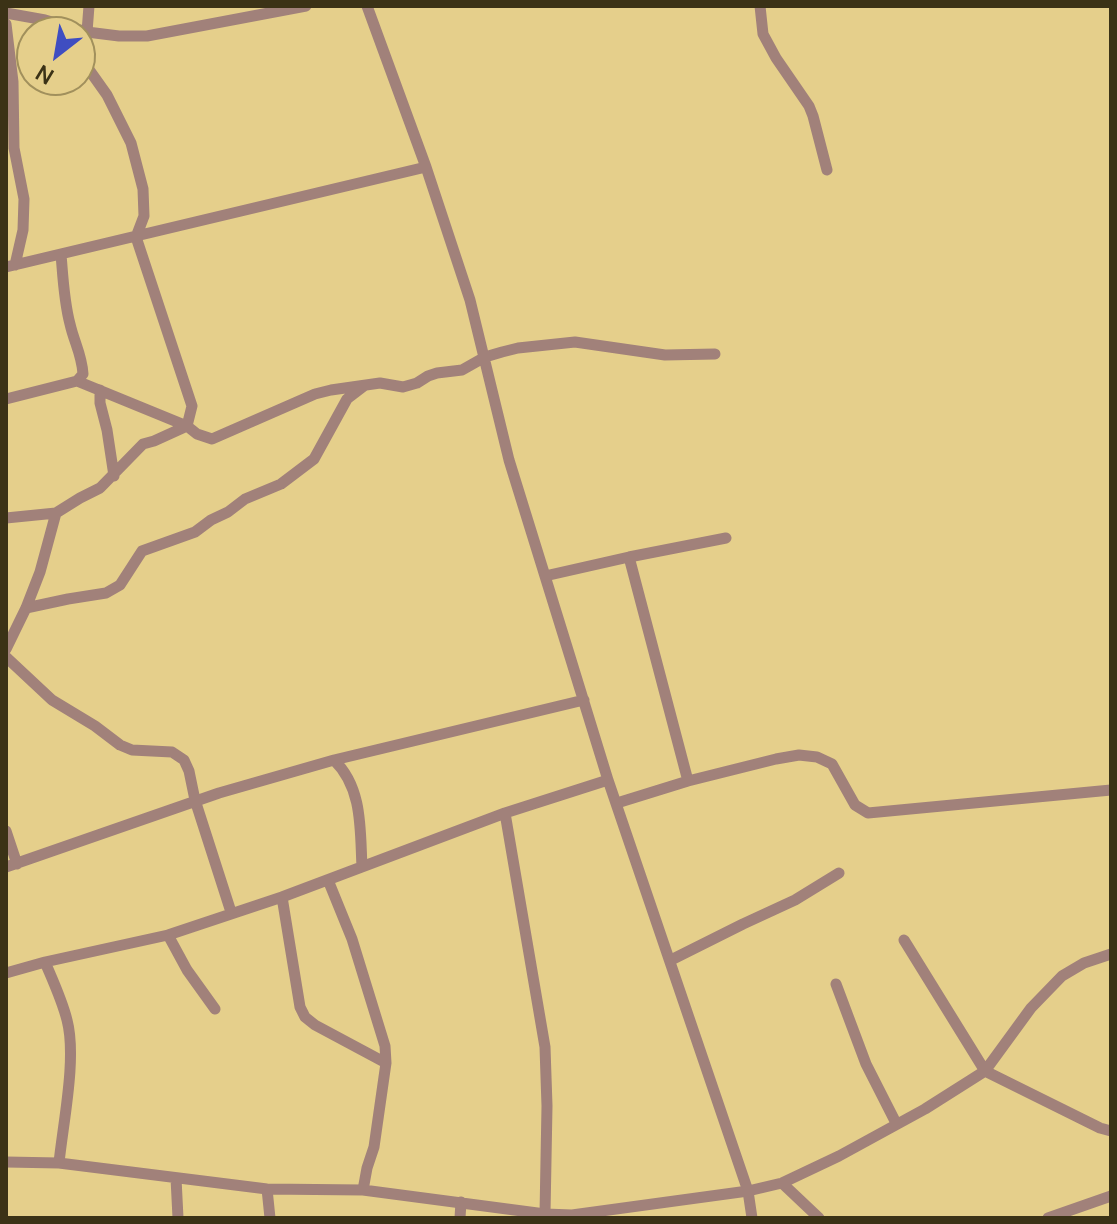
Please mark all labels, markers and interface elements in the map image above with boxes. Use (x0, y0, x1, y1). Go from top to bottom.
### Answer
north arrow (16, 16, 96, 96)
text: N (30, 58, 59, 92)

